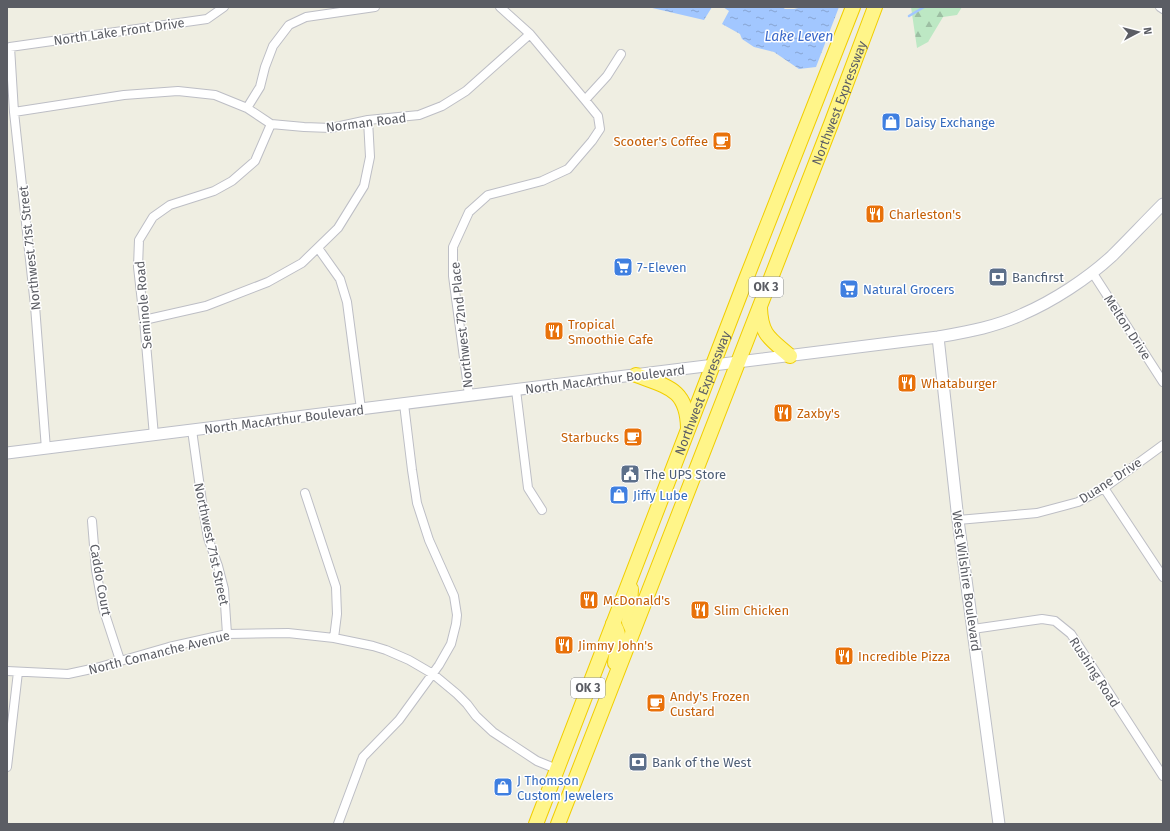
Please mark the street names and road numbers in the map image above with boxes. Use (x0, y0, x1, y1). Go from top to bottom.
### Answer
street label: North Lake Front Drive (53, 15, 186, 48)
street label: Northwest Expressway (809, 38, 870, 167)
street label: Norman Road (325, 110, 407, 135)
street label: Northwest 71st Street (15, 185, 43, 311)
street label: Seminole Road (132, 260, 155, 350)
street label: Northwest 72nd Place (447, 261, 476, 389)
road number: OK 3 (749, 277, 783, 297)
street label: Melton Drive (1101, 292, 1154, 363)
street label: Northwest Expressway (672, 328, 733, 457)
street label: North MacArthur Boulevard (524, 362, 686, 397)
street label: North MacArthur Boulevard (203, 402, 365, 437)
street label: Duane Drive (1076, 455, 1144, 506)
street label: Northwest 71st Street (191, 481, 232, 607)
street label: West Wilshire Boulevard (949, 510, 984, 652)
street label: Caddo Court (87, 543, 114, 617)
street label: North Comanche Avenue (87, 628, 231, 677)
street label: Rushing Road (1066, 634, 1123, 710)
road number: OK 3 (571, 678, 605, 698)

